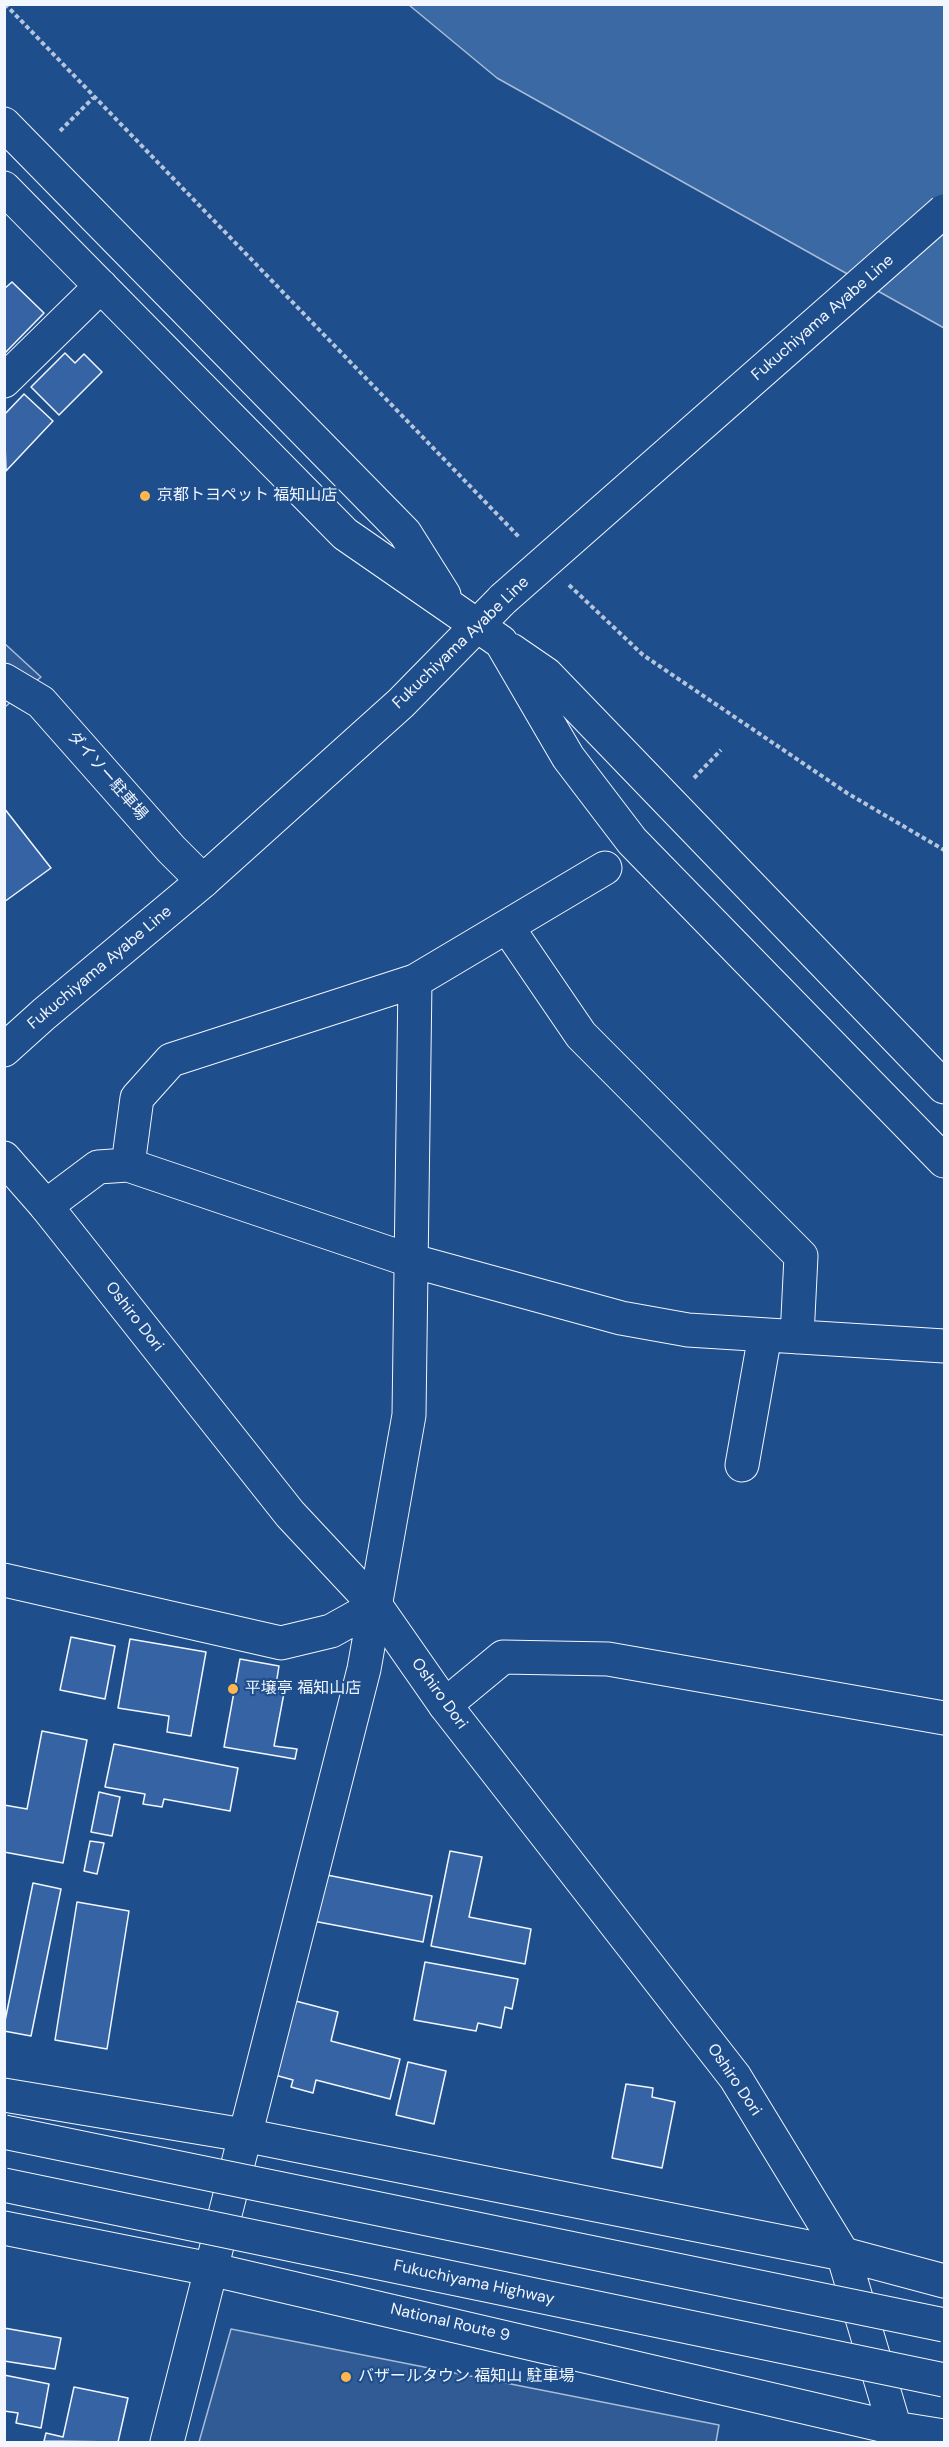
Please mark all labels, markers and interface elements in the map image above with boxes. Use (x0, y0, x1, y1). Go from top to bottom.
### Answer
street label: Fukuchiyama Ayabe Line (748, 251, 898, 385)
place label: 京都トヨペット 福知山店 (157, 486, 337, 506)
marker: 京都トヨペット 福知山店 (138, 489, 152, 503)
street label: Fukuchiyama Ayabe Line (389, 573, 533, 713)
street label: ダイソー駐車場 (63, 727, 151, 825)
street label: Fukuchiyama Ayabe Line (24, 902, 176, 1034)
street label: Oshiro Dori (101, 1278, 167, 1356)
street label: Oshiro Dori (407, 1655, 471, 1733)
place label: 平壌亭 福知山店 (245, 1679, 361, 1699)
marker: 平壌亭 福知山店 (226, 1682, 240, 1696)
street label: Oshiro Dori (703, 2040, 765, 2120)
street label: Fukuchiyama Highway (392, 2257, 556, 2309)
street label: National Route 9 (388, 2300, 512, 2346)
place label: バザールタウン 福知山 駐車場 (358, 2367, 575, 2387)
marker: バザールタウン 福知山 駐車場 (339, 2370, 353, 2384)

